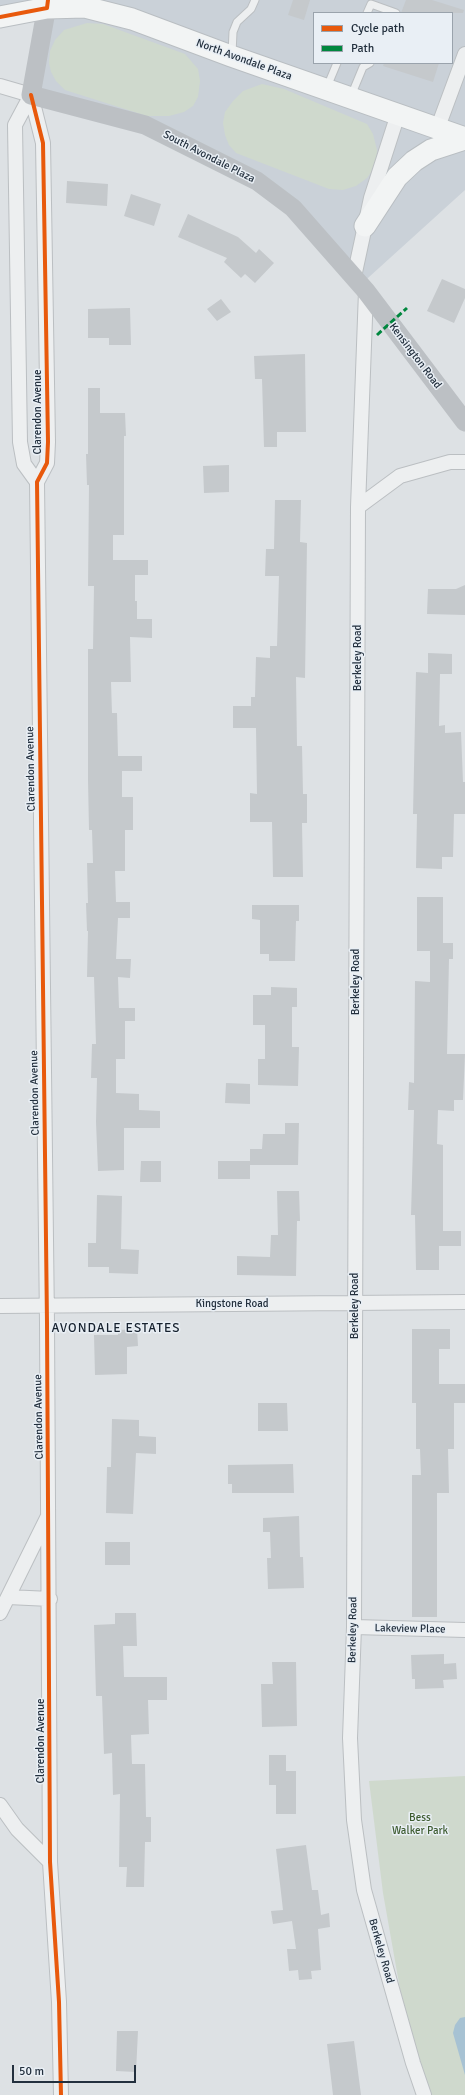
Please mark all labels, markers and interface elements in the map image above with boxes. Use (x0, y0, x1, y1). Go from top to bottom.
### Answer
legend (313, 12, 453, 64)
text: Cycle path (351, 21, 404, 36)
street label: North Avondale Plaza (194, 37, 294, 83)
text: Path (351, 41, 374, 56)
street label: South Avondale Plaza (161, 128, 257, 186)
street label: Kensington Road (386, 321, 444, 391)
street label: Clarendon Avenue (31, 369, 45, 455)
street label: Berkeley Road (351, 625, 365, 691)
street label: Clarendon Avenue (24, 726, 38, 812)
street label: Berkeley Road (349, 949, 363, 1015)
street label: Clarendon Avenue (28, 1050, 42, 1136)
street label: Berkeley Road (348, 1273, 362, 1339)
street label: Kingstone Road (195, 1297, 269, 1311)
district label: AVONDALE ESTATES (51, 1321, 181, 1337)
street label: Clarendon Avenue (32, 1374, 46, 1460)
street label: Berkeley Road (346, 1597, 360, 1663)
street label: Lakeview Place (374, 1622, 446, 1636)
street label: Clarendon Avenue (34, 1698, 48, 1784)
park label: Bess Walker Park (392, 1811, 448, 1837)
street label: Berkeley Road (365, 1917, 397, 1985)
scale bar (14, 2057, 138, 2083)
text: 50 m (19, 2064, 44, 2079)

